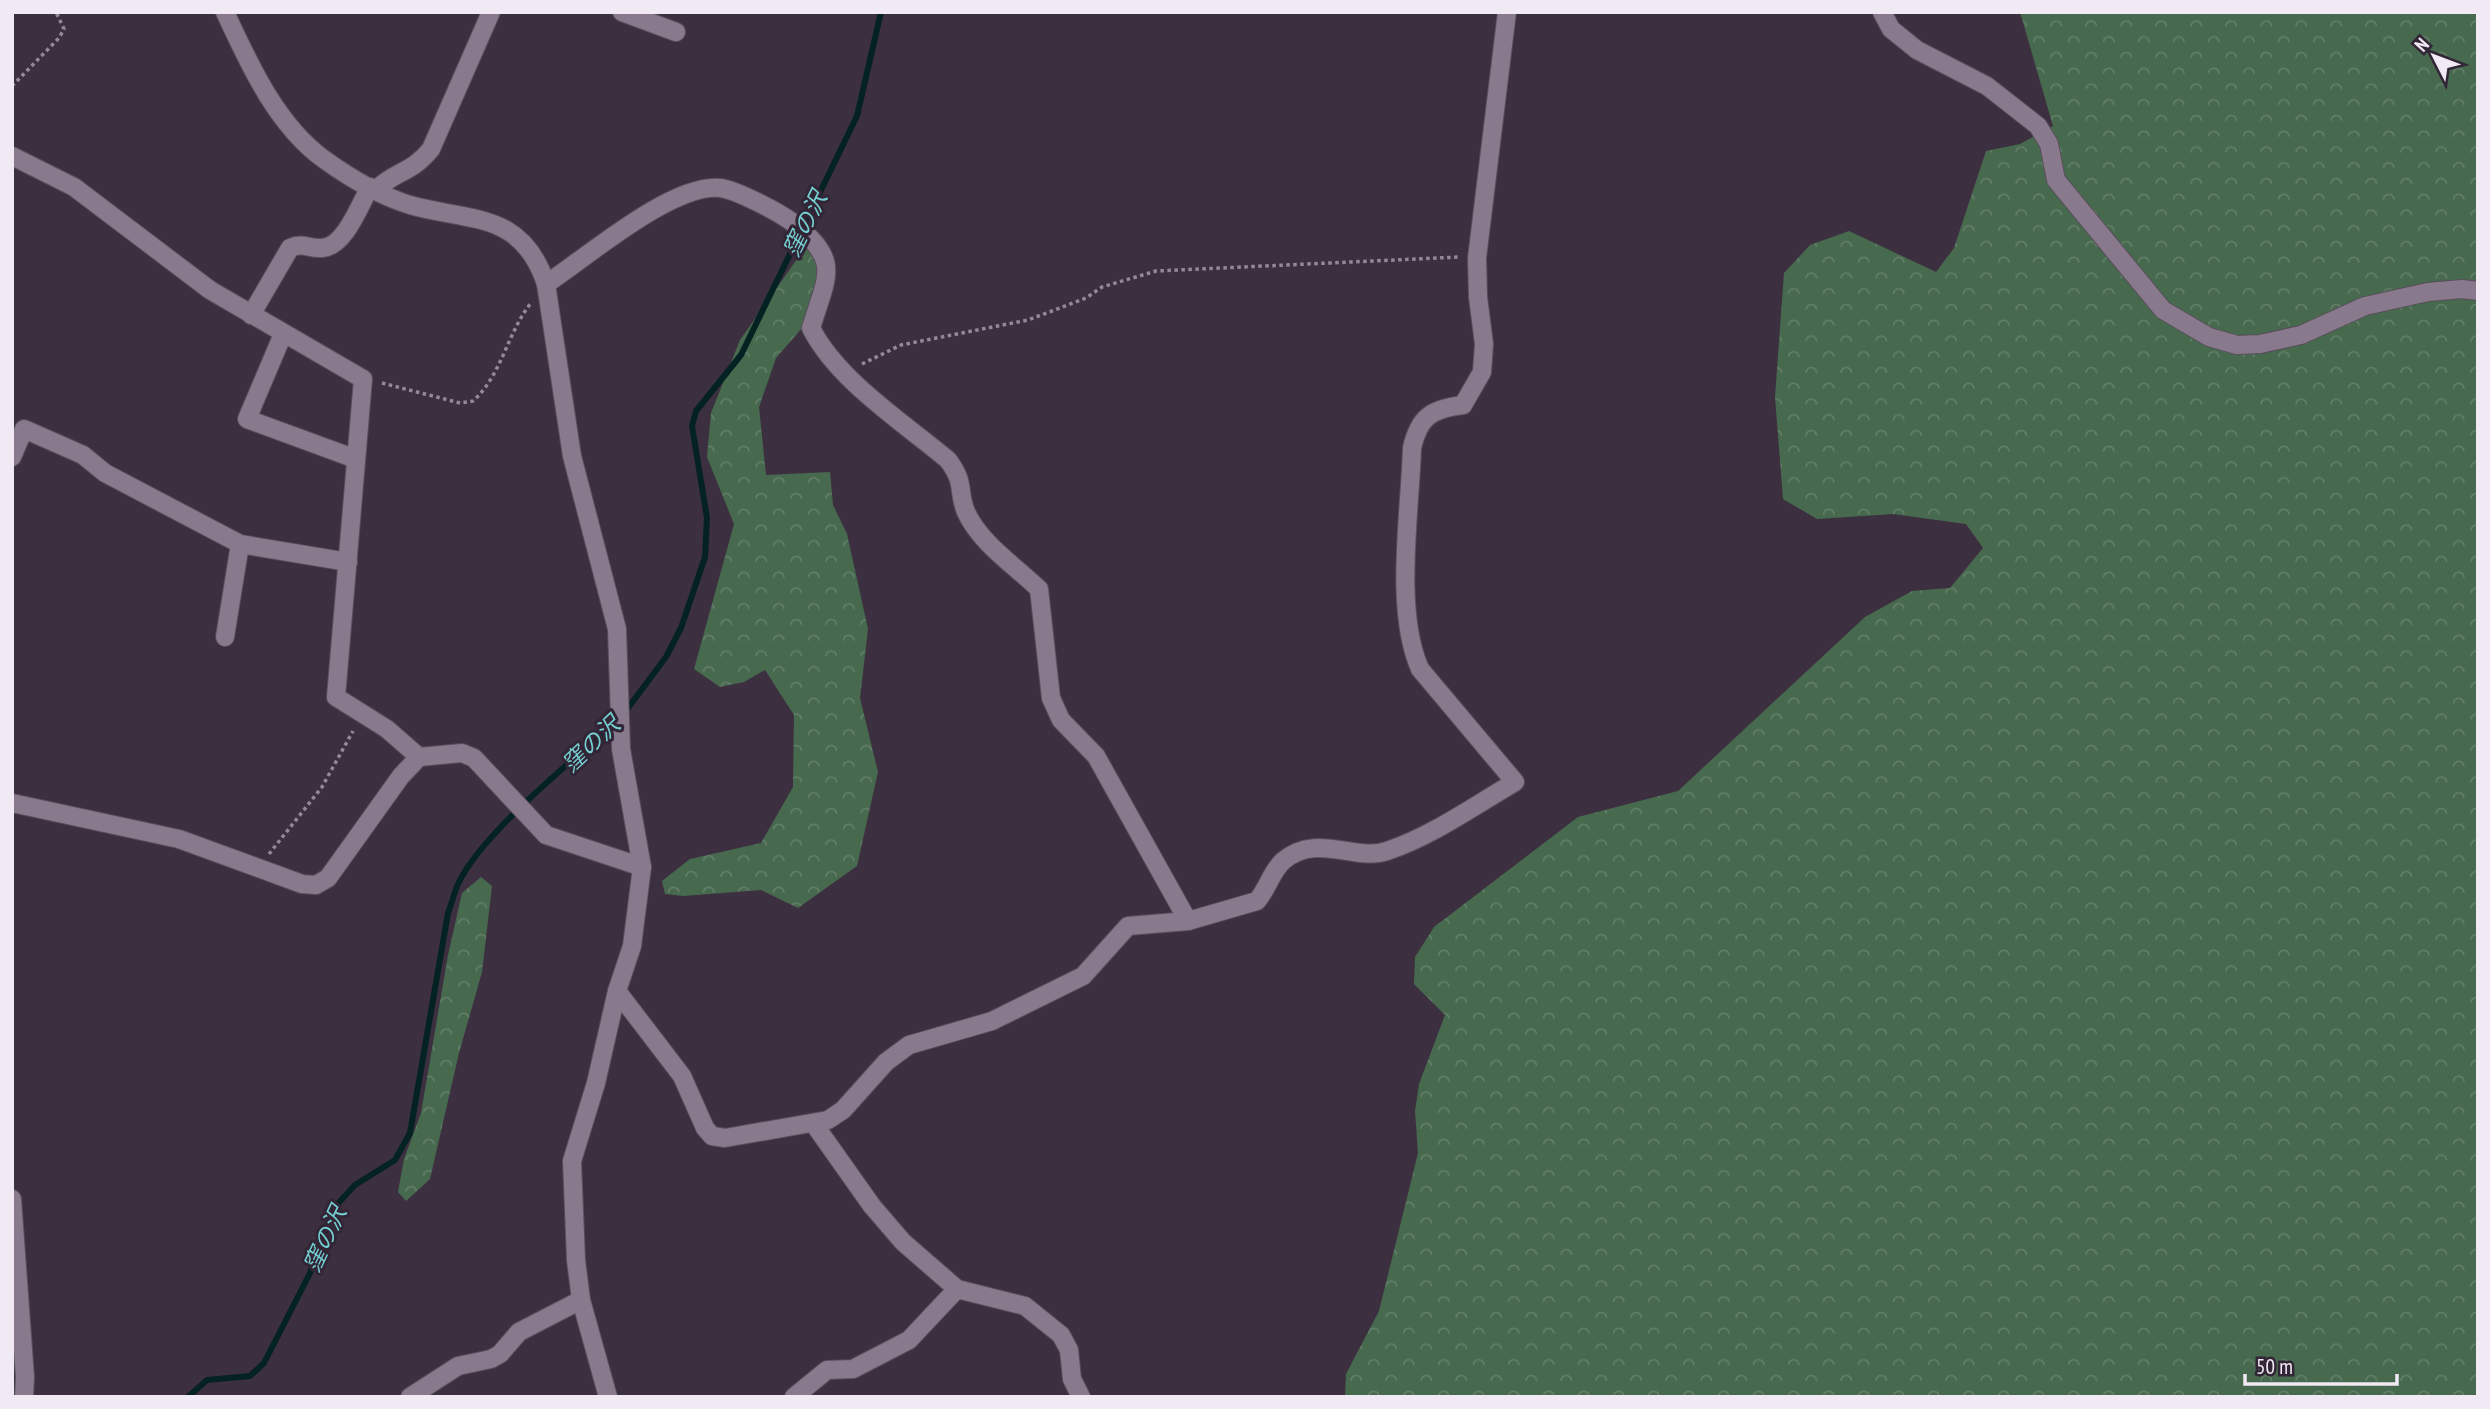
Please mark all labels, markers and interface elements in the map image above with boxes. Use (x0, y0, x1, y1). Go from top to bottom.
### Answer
north arrow (2399, 21, 2469, 91)
text: N (2409, 33, 2434, 56)
water label: 窪の沢 (776, 184, 834, 261)
water label: 窪の沢 (556, 707, 628, 778)
water label: 窪の沢 (297, 1199, 354, 1276)
scale bar (2245, 1342, 2397, 1386)
text: 50 m (2256, 1353, 2293, 1380)

